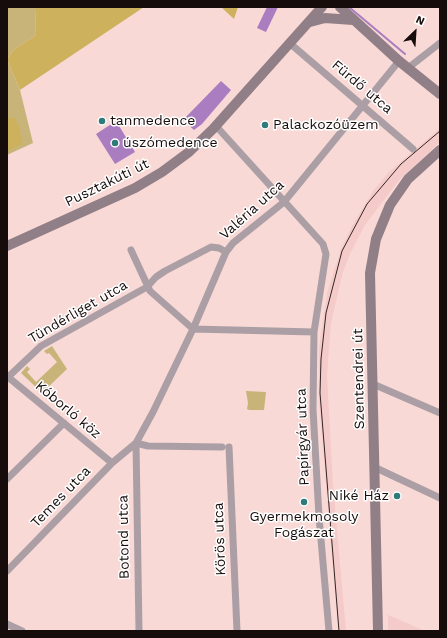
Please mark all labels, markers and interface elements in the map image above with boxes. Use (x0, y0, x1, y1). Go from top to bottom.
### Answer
north arrow (395, 12, 435, 52)
text: N (414, 13, 427, 28)
street label: Fürdő utca (328, 57, 396, 117)
place label: tanmedence (110, 113, 195, 129)
marker: tanmedence (97, 116, 107, 126)
place label: Palackozóüzem (273, 117, 379, 133)
marker: Palackozóüzem (260, 120, 270, 130)
place label: úszómedence (123, 135, 218, 151)
marker: úszómedence (110, 138, 120, 148)
street label: Pusztakúti út (62, 155, 152, 211)
street label: Valéria utca (216, 177, 288, 243)
street label: Tündérliget utca (25, 277, 131, 347)
street label: Szentendrei út (350, 328, 368, 430)
street label: Kóborló köz (32, 378, 104, 442)
street label: Papírgyár utca (293, 388, 313, 486)
street label: Temes utca (28, 463, 94, 531)
place label: Niké Ház (329, 488, 389, 504)
marker: Niké Ház (392, 491, 402, 501)
street label: Botond utca (115, 495, 133, 579)
marker: Gyermekmosoly Fogászat (299, 497, 309, 507)
street label: Körös utca (210, 502, 230, 576)
place label: Gyermekmosoly Fogászat (249, 509, 359, 542)

